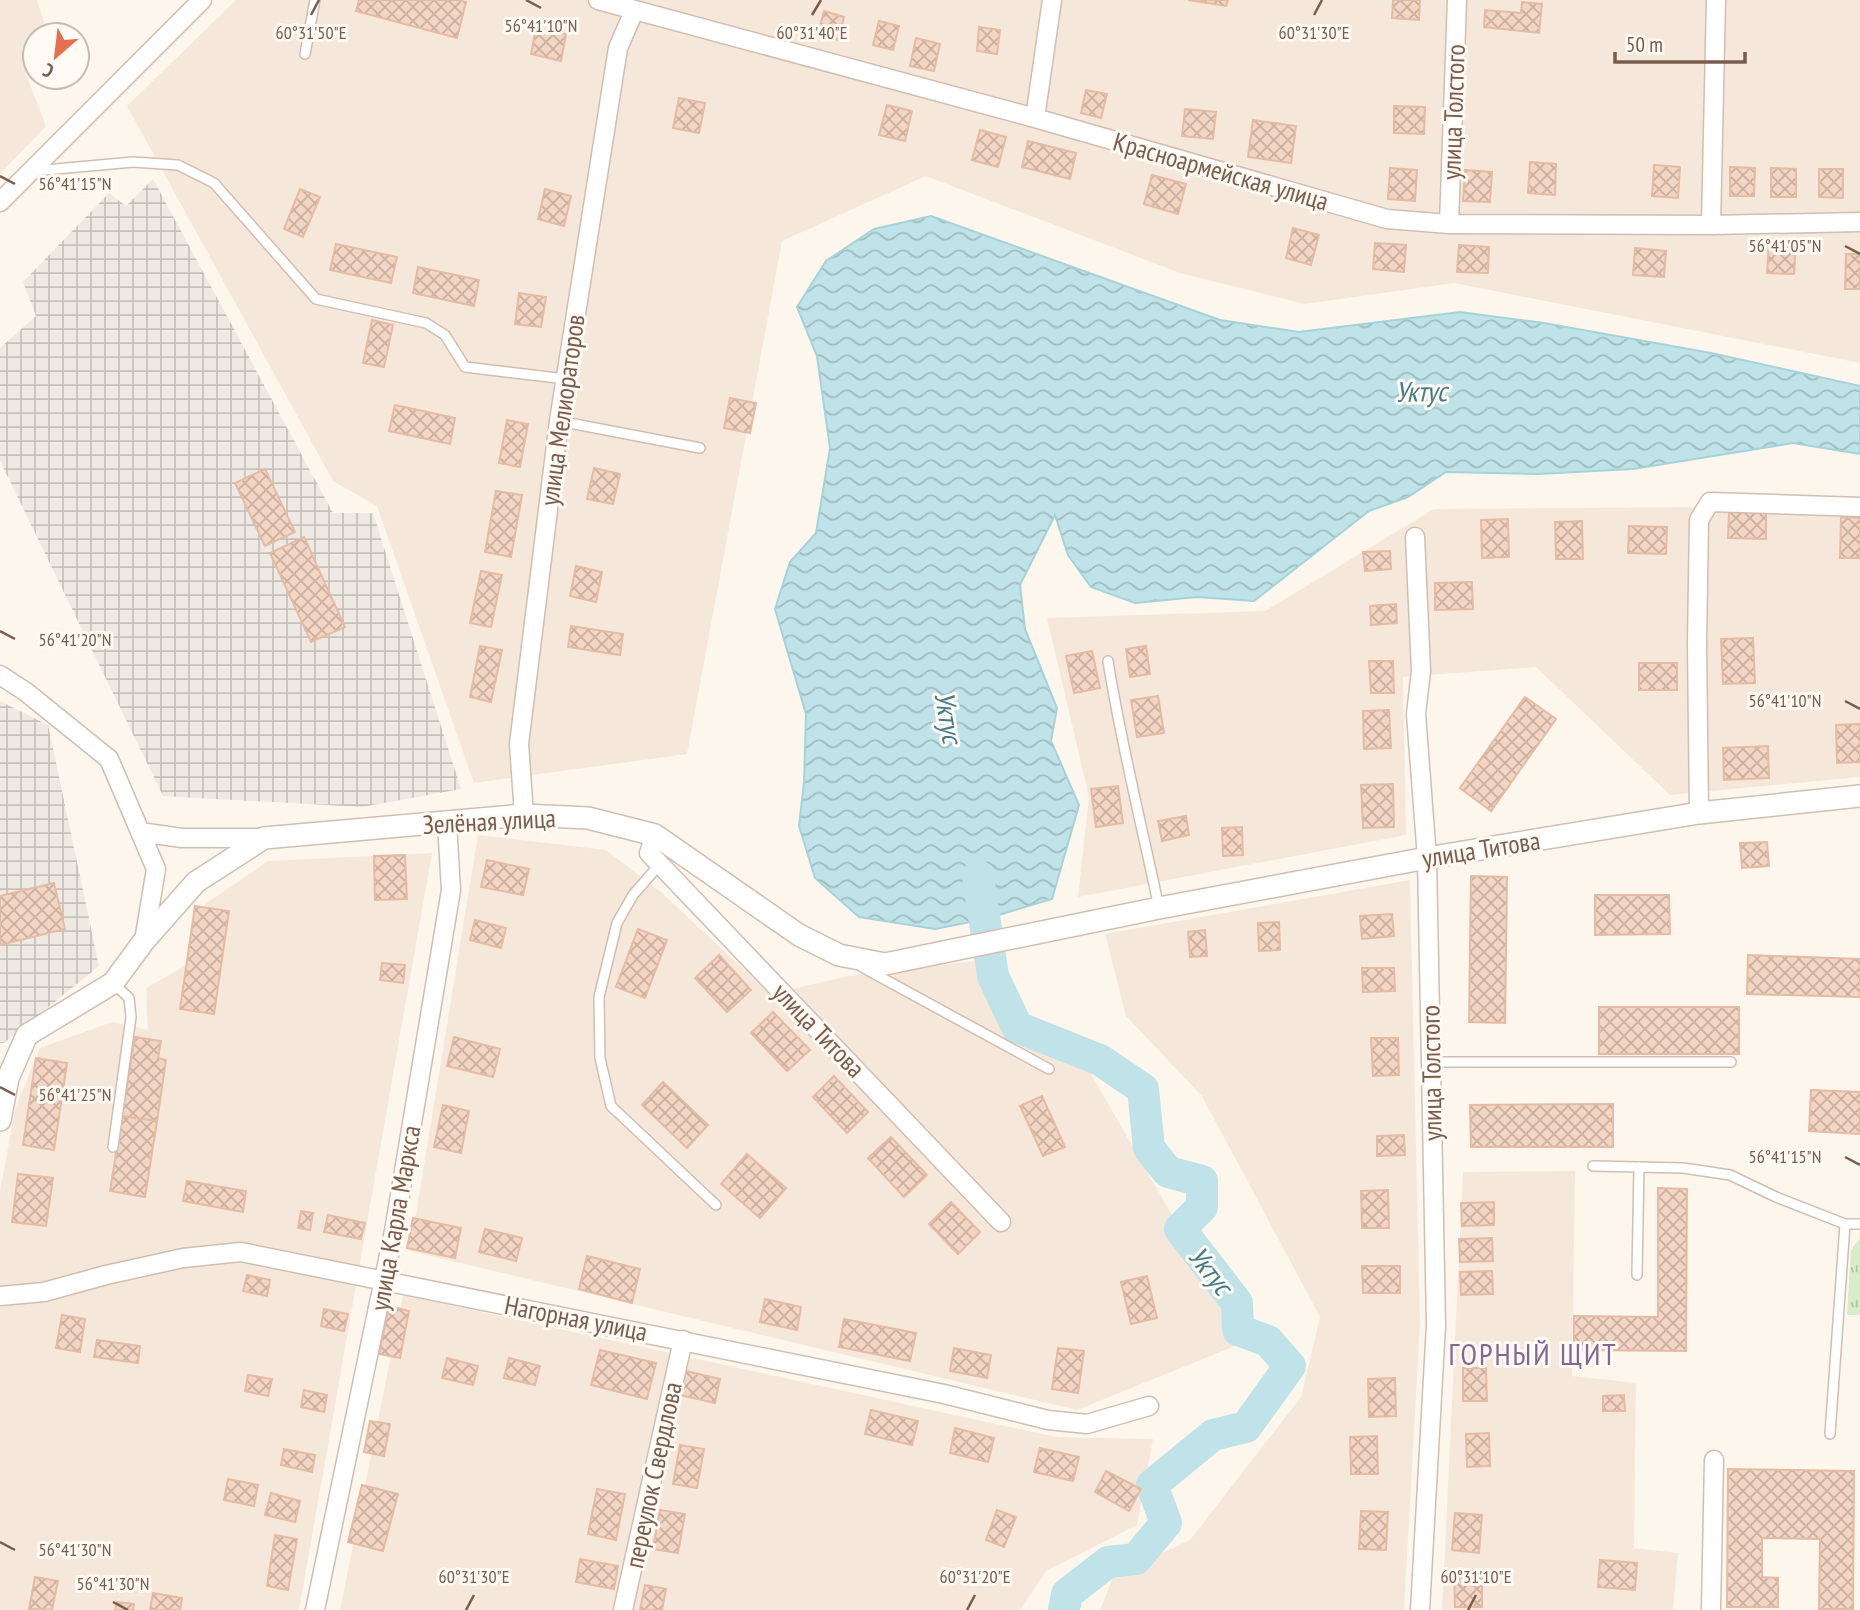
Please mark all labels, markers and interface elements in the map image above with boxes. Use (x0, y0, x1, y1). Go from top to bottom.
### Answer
text: 56°41'10"N (505, 14, 577, 37)
north arrow (21, 21, 91, 91)
text: 60°31'50"E (276, 21, 346, 44)
text: 60°31'40"E (777, 21, 847, 44)
text: 60°31'30"E (1279, 21, 1349, 44)
scale bar (1615, 21, 1744, 65)
text: 50 m (1626, 31, 1663, 58)
street label: улица Толстого (1434, 44, 1472, 180)
text: С (38, 58, 57, 84)
street label: Красноармейская улица (1110, 125, 1332, 217)
text: 56°41'15"N (39, 172, 111, 195)
text: 56°41'05"N (1749, 234, 1821, 257)
street label: улица Мелиораторов (532, 312, 592, 508)
water label: Уктус (1395, 372, 1450, 410)
text: 56°41'20"N (39, 628, 111, 651)
water label: Уктус (926, 688, 972, 749)
text: 56°41'10"N (1749, 689, 1821, 712)
street label: Зелёная улица (422, 801, 556, 841)
street label: улица Титова (1420, 823, 1542, 875)
street label: улица Титова (766, 976, 872, 1084)
street label: улица Толстого (1413, 1005, 1449, 1141)
text: 56°41'25"N (39, 1083, 111, 1106)
street label: улица Карла Маркса (362, 1123, 428, 1313)
text: 56°41'15"N (1749, 1145, 1821, 1168)
water label: Уктус (1181, 1238, 1243, 1304)
street label: Нагорная улица (502, 1288, 650, 1348)
district label: ГОРНЫЙ ЩИТ (1448, 1334, 1618, 1373)
street label: переулок Свердлова (617, 1379, 689, 1571)
text: 56°41'30"N (39, 1538, 111, 1561)
text: 60°31'30"E (439, 1565, 509, 1588)
text: 60°31'20"E (940, 1565, 1010, 1588)
text: 60°31'10"E (1441, 1565, 1511, 1588)
text: 56°41'30"N (77, 1572, 149, 1595)

